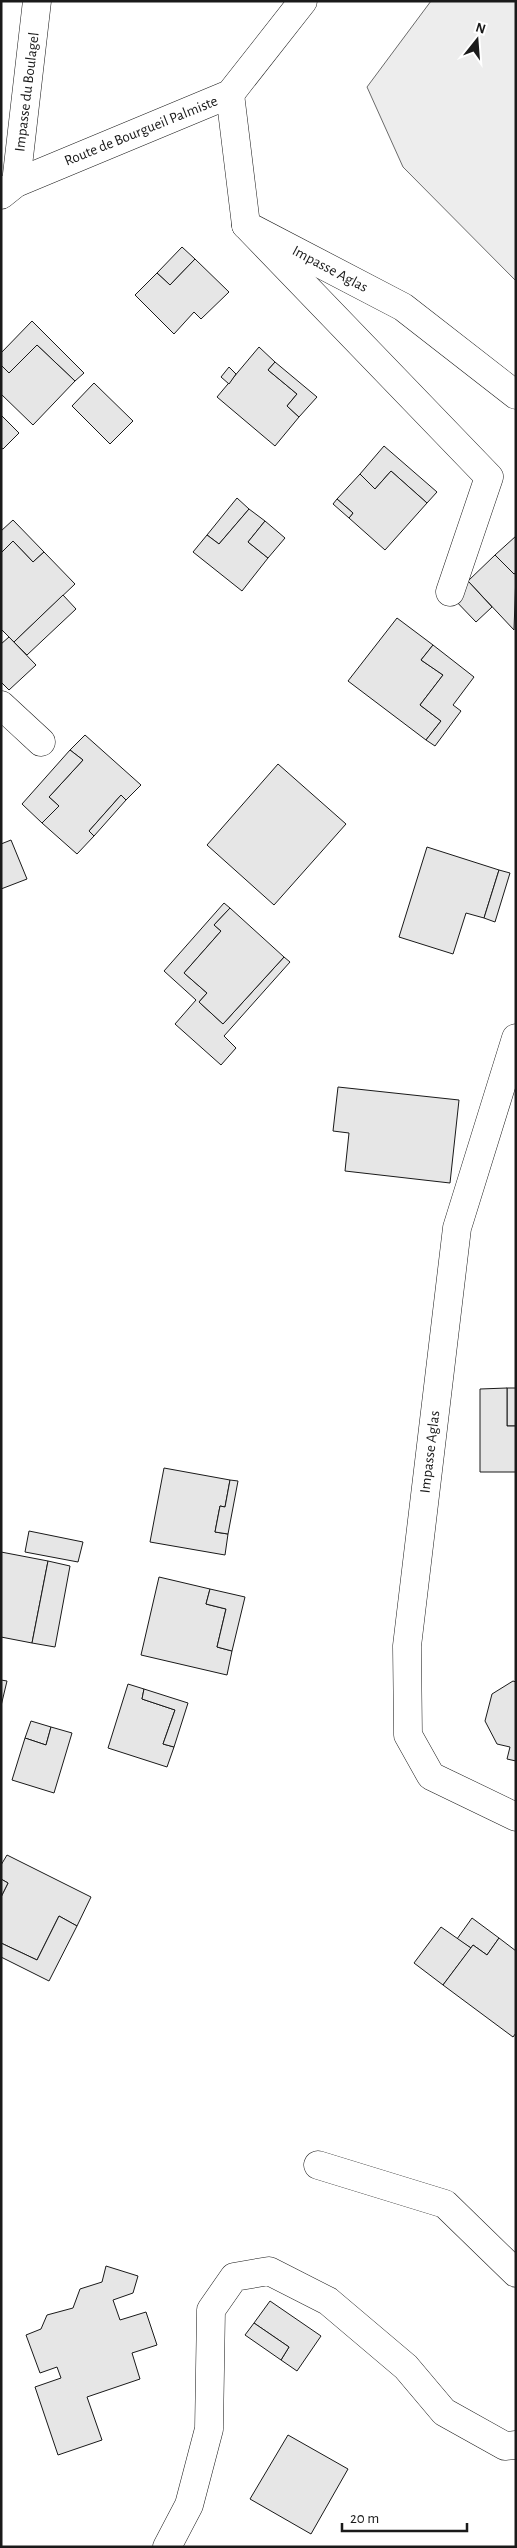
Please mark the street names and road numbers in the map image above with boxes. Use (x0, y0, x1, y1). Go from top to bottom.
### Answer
street label: Impasse du Boulagel (12, 31, 42, 153)
street label: Route de Bourgueil Palmiste (62, 93, 220, 169)
street label: Impasse Aglas (290, 243, 370, 295)
street label: Impasse Aglas (417, 1410, 443, 1494)

